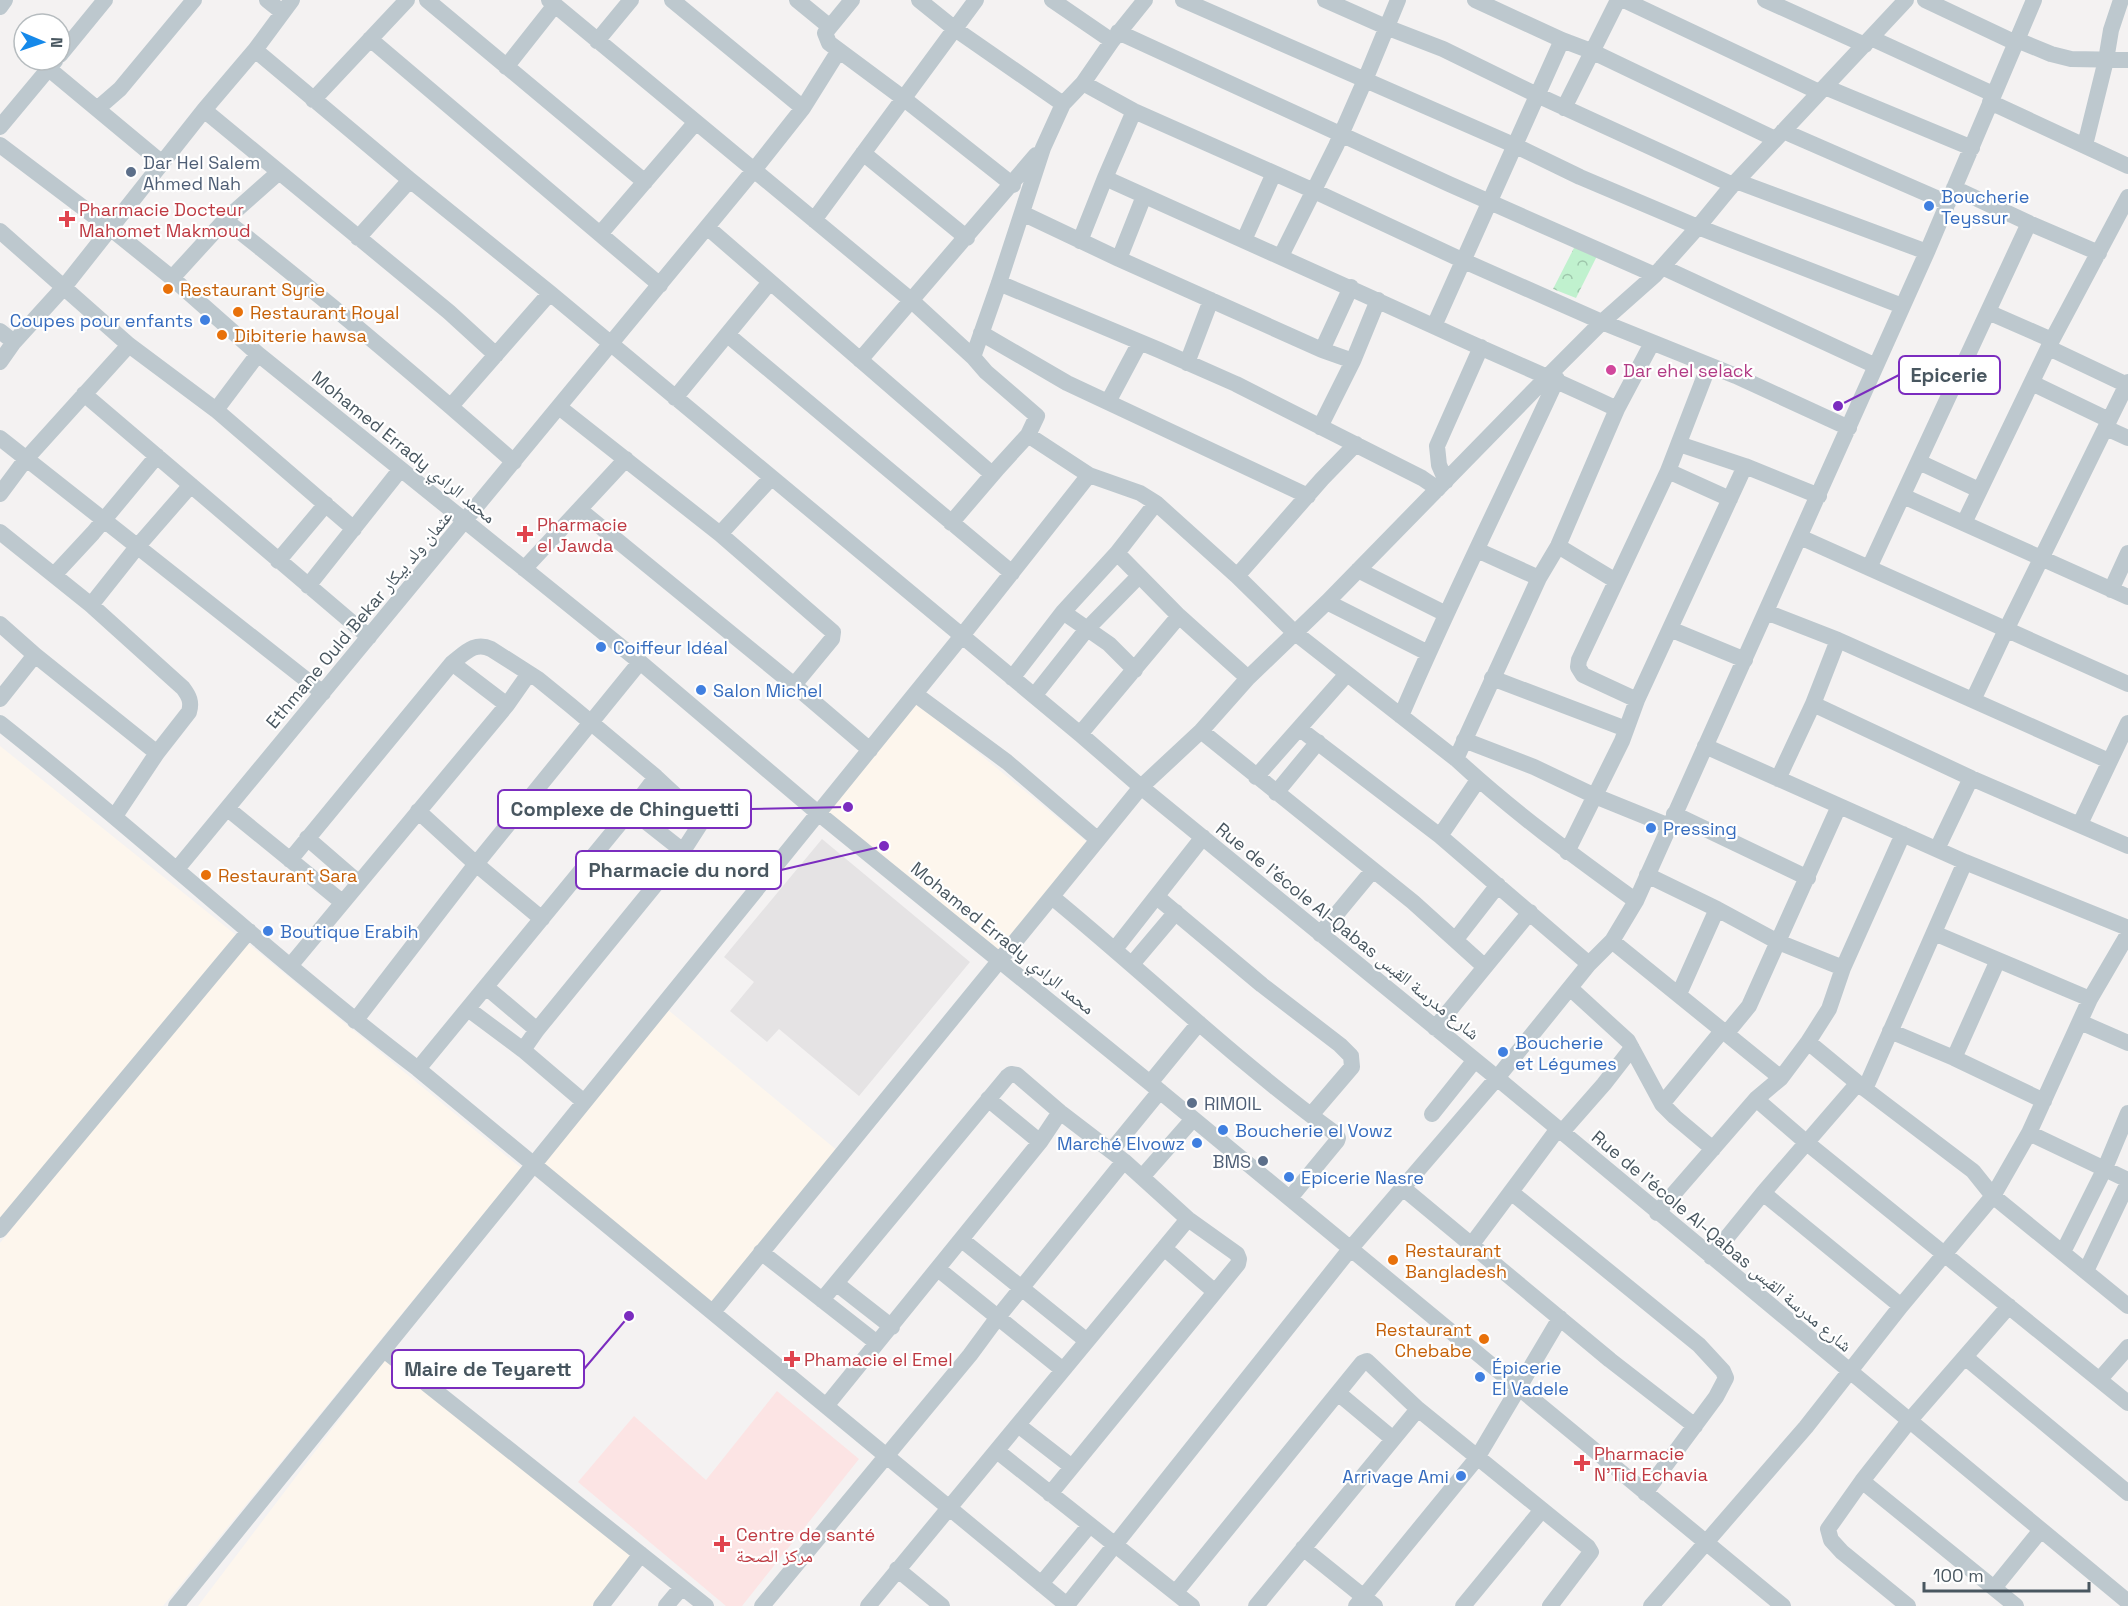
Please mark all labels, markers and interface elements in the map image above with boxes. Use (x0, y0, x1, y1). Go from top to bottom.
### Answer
north arrow (12, 12, 72, 72)
text: N (46, 37, 67, 48)
place label: Dar Hel Salem Ahmed Nah (143, 151, 260, 195)
marker: Dar Hel Salem Ahmed Nah (124, 165, 138, 179)
place label: Boucherie Teyssur (1941, 185, 2029, 229)
place label: Pharmacie Docteur Mahomet Makmoud (79, 198, 251, 242)
marker: Boucherie Teyssur (1922, 199, 1936, 213)
marker: Pharmacie Docteur Mahomet Makmoud (60, 212, 74, 226)
place label: Restaurant Syrie (180, 278, 325, 301)
marker: Restaurant Syrie (161, 282, 175, 296)
place label: Restaurant Royal (250, 301, 399, 324)
marker: Restaurant Royal (231, 305, 245, 319)
place label: Coupes pour enfants (10, 309, 193, 332)
marker: Coupes pour enfants (198, 313, 212, 327)
place label: Dibiterie hawsa (234, 324, 367, 347)
marker: Dibiterie hawsa (215, 328, 229, 342)
callout: Epicerie (1899, 356, 2000, 394)
place label: Dar ehel selack (1623, 359, 1753, 382)
text: Epicerie (1910, 362, 1988, 388)
marker: Dar ehel selack (1604, 363, 1618, 377)
street label: Mohamed Errady محمد الرادي (305, 366, 501, 531)
street label: Ethmane Ould Bekar عثمان ولد بيكار (261, 505, 457, 733)
place label: Pharmacie el Jawda (537, 513, 627, 557)
marker: Pharmacie el Jawda (518, 527, 532, 541)
place label: Coiffeur Idéal (613, 636, 728, 659)
marker: Coiffeur Idéal (594, 640, 608, 654)
place label: Salon Michel (713, 679, 822, 702)
marker: Salon Michel (694, 683, 708, 697)
callout: Complexe de Chinguetti (498, 790, 751, 828)
text: Complexe de Chinguetti (511, 796, 739, 822)
street label: Rue de l'école Al-Qabas شارع مدرسة القبس (1211, 817, 1485, 1045)
place label: Pressing (1663, 817, 1737, 840)
marker: Pressing (1644, 821, 1658, 835)
callout: Pharmacie du nord (576, 851, 781, 889)
text: Pharmacie du nord (588, 857, 770, 883)
street label: Mohamed Errady محمد الرادي (904, 857, 1100, 1022)
place label: Restaurant Sara (218, 864, 357, 887)
marker: Restaurant Sara (199, 868, 213, 882)
place label: Boutique Erabih (280, 920, 419, 943)
marker: Boutique Erabih (261, 924, 275, 938)
place label: Boucherie et Légumes (1515, 1031, 1617, 1075)
marker: Boucherie et Légumes (1496, 1045, 1510, 1059)
place label: RIMOIL (1204, 1092, 1262, 1115)
marker: RIMOIL (1185, 1096, 1199, 1110)
place label: Boucherie el Vowz (1235, 1119, 1393, 1142)
marker: Boucherie el Vowz (1216, 1123, 1230, 1137)
street label: Rue de l'école Al-Qabas شارع مدرسة القبس (1587, 1125, 1857, 1357)
place label: Marché Elvowz (1057, 1132, 1185, 1155)
marker: Marché Elvowz (1190, 1136, 1204, 1150)
place label: BMS (1212, 1150, 1251, 1173)
marker: BMS (1256, 1154, 1270, 1168)
place label: Epicerie Nasre (1301, 1166, 1424, 1189)
marker: Epicerie Nasre (1282, 1170, 1296, 1184)
place label: Restaurant Bangladesh (1405, 1239, 1507, 1283)
marker: Restaurant Bangladesh (1386, 1253, 1400, 1267)
place label: Restaurant Chebabe (1375, 1318, 1472, 1362)
marker: Restaurant Chebabe (1477, 1332, 1491, 1346)
place label: Phamacie el Emel (804, 1348, 953, 1371)
callout: Maire de Teyarett (392, 1350, 584, 1388)
marker: Phamacie el Emel (785, 1352, 799, 1366)
text: Maire de Teyarett (404, 1356, 572, 1382)
place label: Épicerie El Vadele (1492, 1356, 1569, 1400)
marker: Épicerie El Vadele (1473, 1370, 1487, 1384)
place label: Pharmacie N'Tid Echavia (1594, 1442, 1708, 1486)
marker: Pharmacie N'Tid Echavia (1575, 1456, 1589, 1470)
place label: Arrivage Ami (1342, 1465, 1449, 1488)
marker: Arrivage Ami (1454, 1469, 1468, 1483)
place label: Centre de santé مركز الصحة (736, 1523, 875, 1567)
marker: Centre de santé مركز الصحة (713, 1535, 731, 1553)
scale bar (1924, 1555, 2089, 1593)
text: 100 m (1933, 1564, 1984, 1587)

